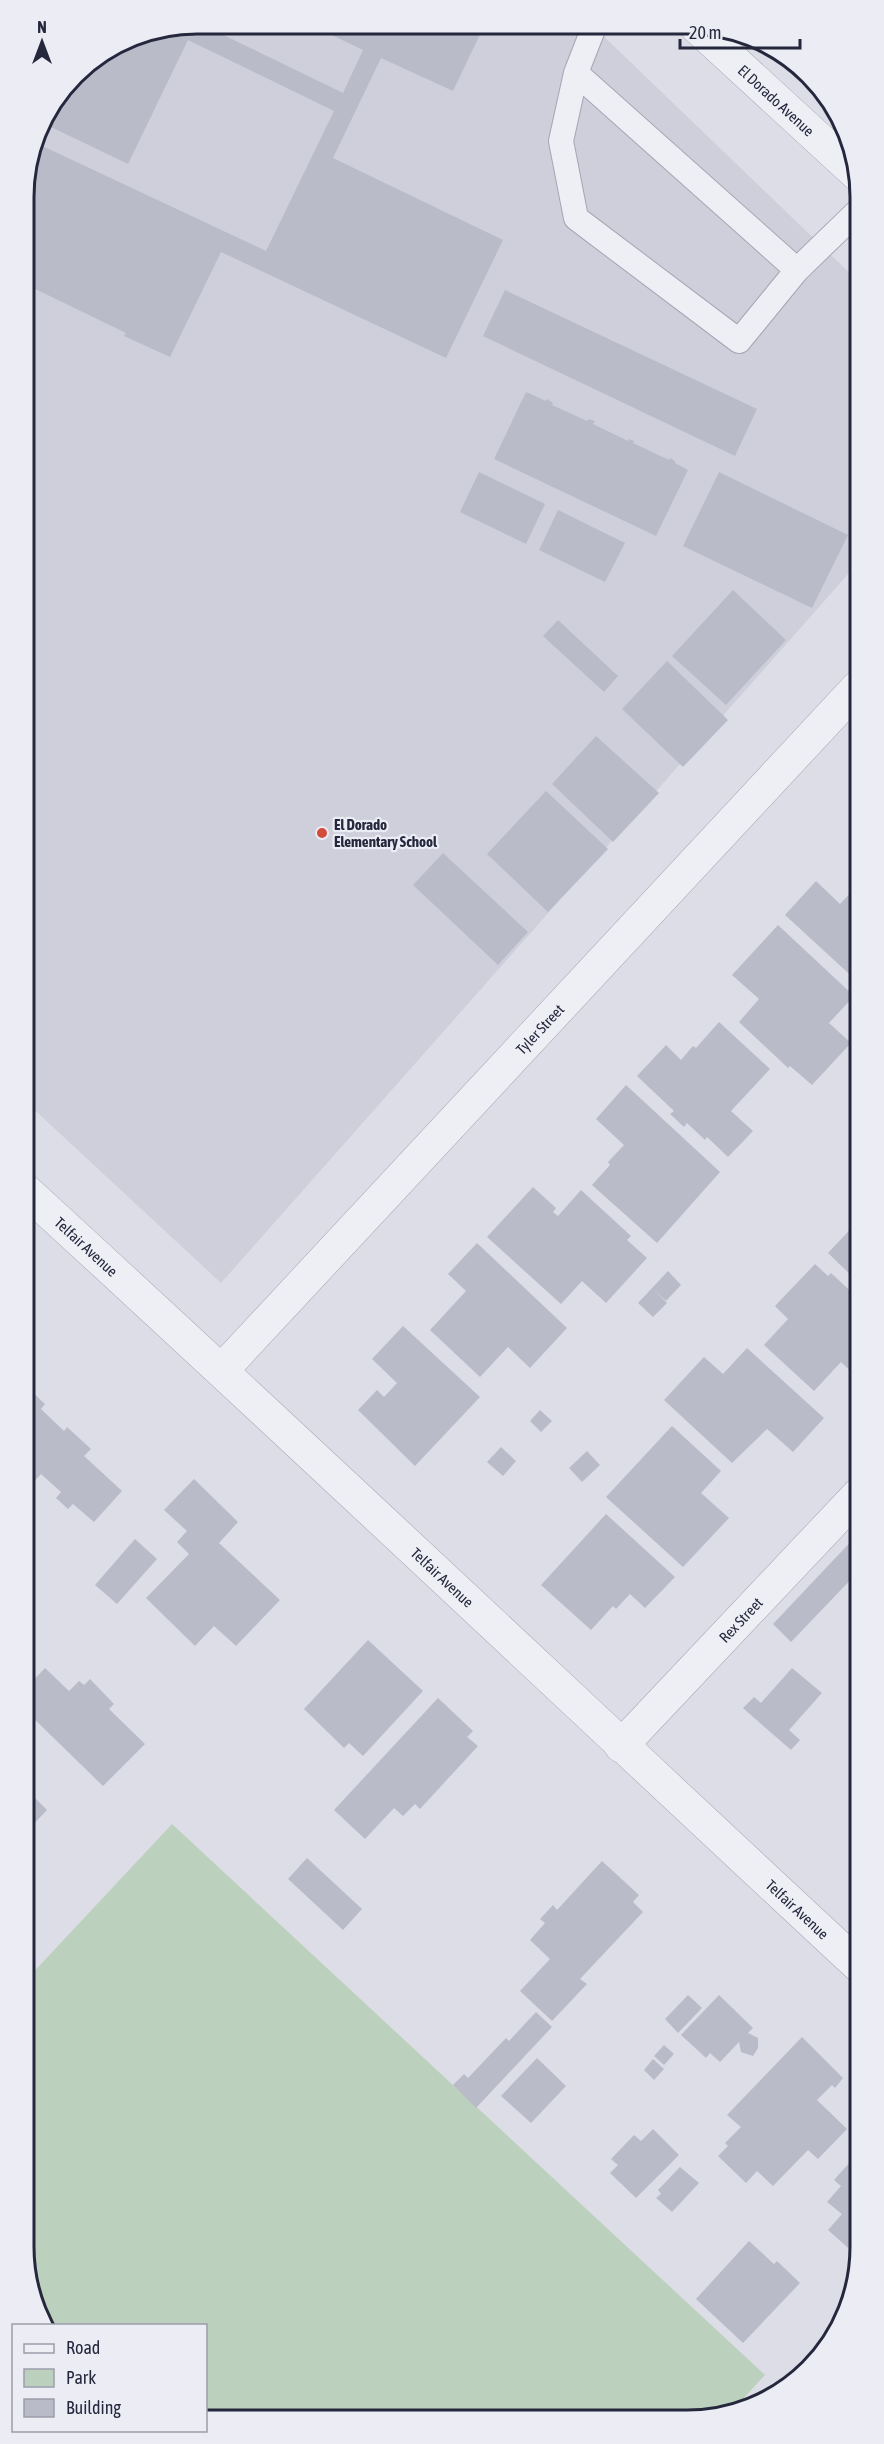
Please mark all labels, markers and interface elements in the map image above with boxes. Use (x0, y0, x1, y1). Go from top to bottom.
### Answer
north arrow (12, 12, 72, 72)
scale bar (680, 12, 800, 50)
text: N (37, 18, 47, 36)
text: 20 m (689, 22, 721, 43)
street label: El Dorado Avenue (735, 61, 818, 139)
place label: El Dorado Elementary School (334, 816, 438, 850)
marker: El Dorado Elementary School (315, 826, 329, 840)
street label: Tyler Street (512, 1000, 567, 1058)
street label: Telfair Avenue (52, 1213, 121, 1280)
street label: Telfair Avenue (408, 1544, 477, 1610)
street label: Rex Street (715, 1594, 766, 1645)
street label: Telfair Avenue (763, 1876, 833, 1942)
legend (12, 2324, 207, 2432)
text: Road (66, 2337, 100, 2358)
text: Park (66, 2367, 96, 2388)
text: Building (66, 2397, 121, 2418)

